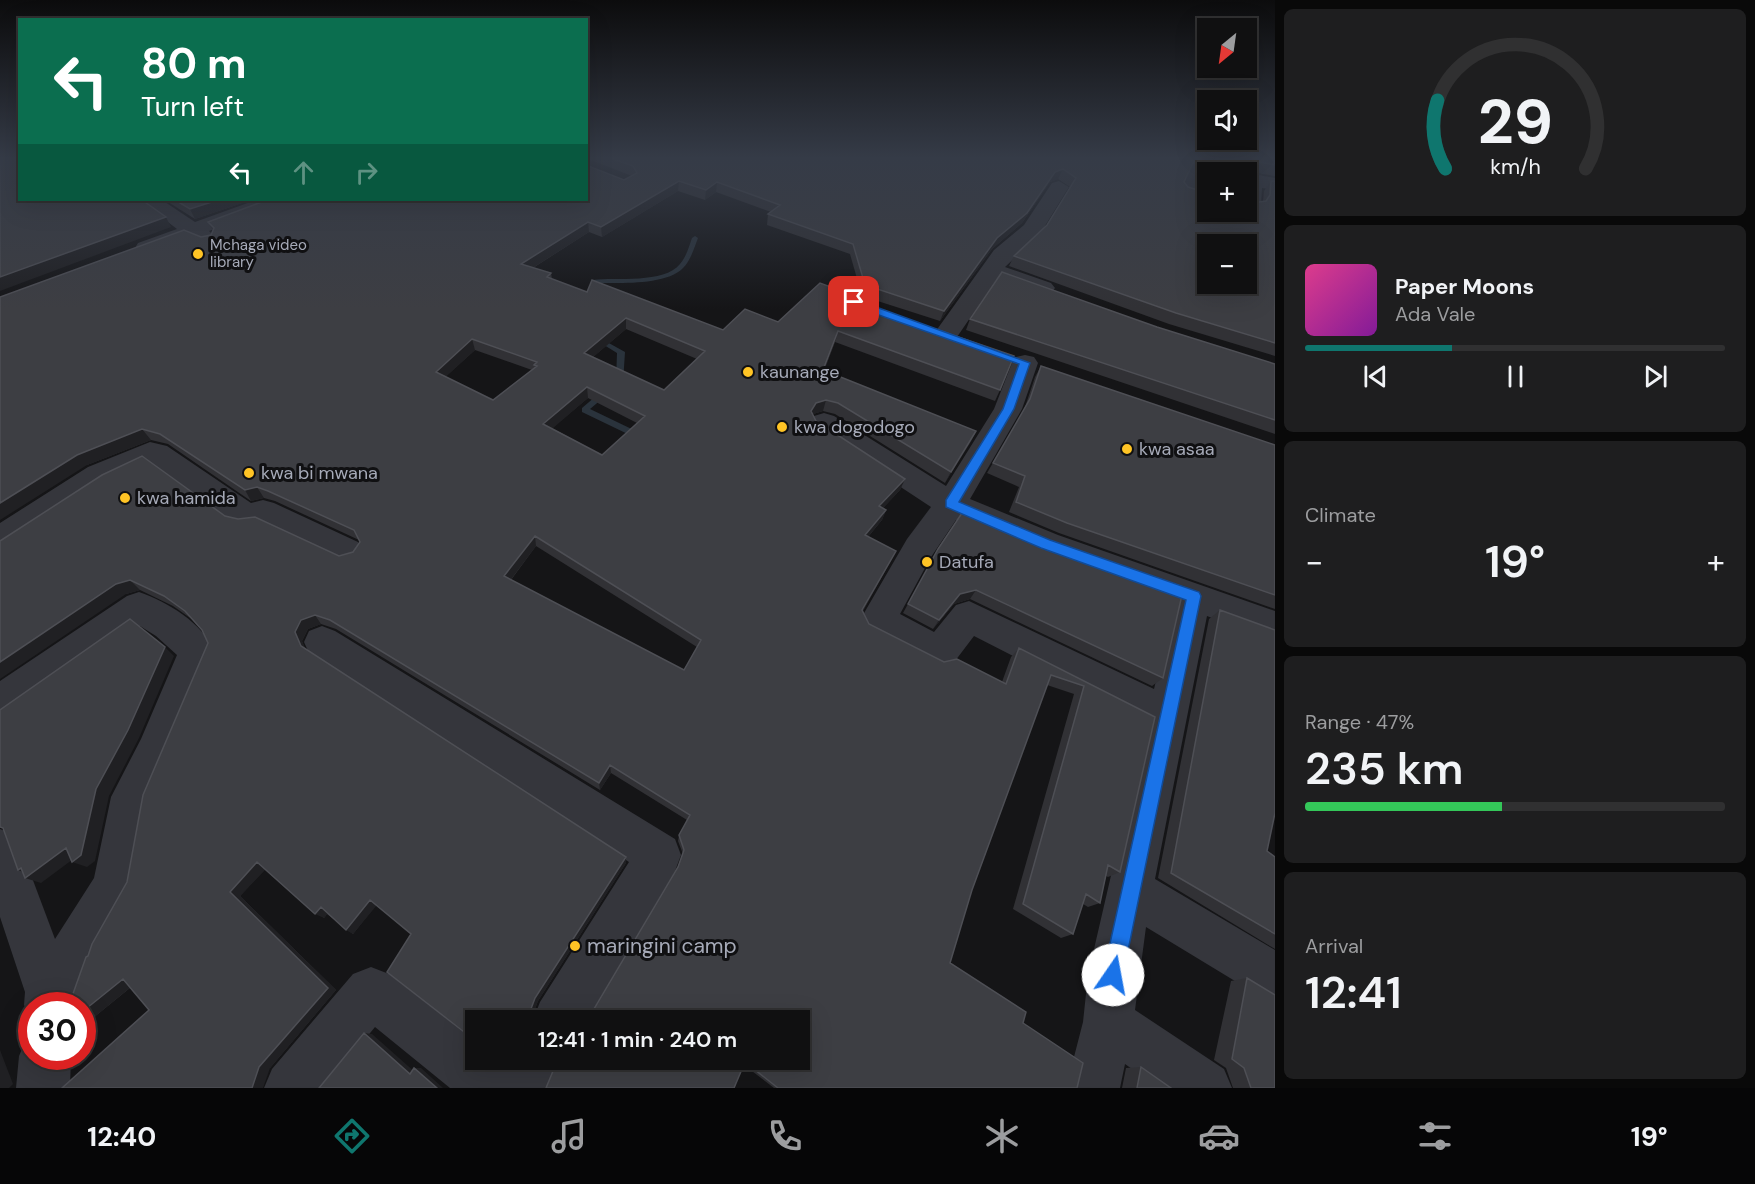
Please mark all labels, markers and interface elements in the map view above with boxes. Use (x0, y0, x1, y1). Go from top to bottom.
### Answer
north arrow (1197, 18, 1257, 78)
map controls (1197, 18, 1257, 294)
text: 80 m (141, 36, 247, 91)
icon: left (42, 42, 120, 120)
text: 29 (1477, 82, 1553, 163)
text: Turn left (141, 89, 244, 124)
button: sound (1197, 90, 1257, 150)
text: km/h (1490, 154, 1540, 182)
icon: left (224, 156, 257, 189)
icon: ahead (287, 156, 320, 189)
icon: right (350, 156, 383, 189)
button: + (1197, 162, 1257, 222)
button: − (1197, 234, 1257, 294)
place label: Mchaga video library (210, 235, 307, 272)
marker: Mchaga video library (191, 247, 205, 261)
text: Paper Moons (1395, 272, 1534, 301)
pin (828, 276, 879, 327)
icon: arrive (837, 285, 870, 318)
text: Ada Vale (1395, 301, 1475, 327)
place label: kaunange (760, 360, 839, 384)
icon: previous (1359, 360, 1392, 393)
icon: pause (1499, 360, 1532, 393)
icon: next (1639, 360, 1672, 393)
marker: kaunange (741, 365, 755, 379)
place label: kwa dogodogo (794, 415, 915, 439)
marker: kwa dogodogo (775, 420, 789, 434)
place label: kwa asaa (1139, 437, 1214, 461)
marker: kwa asaa (1120, 442, 1134, 456)
place label: kwa bi mwana (261, 461, 378, 485)
marker: kwa bi mwana (242, 466, 256, 480)
place label: kwa hamida (137, 486, 236, 510)
marker: kwa hamida (118, 491, 132, 505)
text: Climate (1305, 502, 1376, 528)
text: 19° (1485, 532, 1545, 591)
text: − (1305, 540, 1323, 583)
text: + (1707, 540, 1725, 583)
place label: Datufa (939, 550, 994, 574)
marker: Datufa (920, 555, 934, 569)
text: Range · 47% (1305, 709, 1414, 735)
text: 235 km (1305, 739, 1463, 798)
place label: maringini camp (587, 932, 737, 960)
text: Arrival (1305, 933, 1363, 959)
marker: maringini camp (568, 939, 582, 953)
position arrow (1081, 943, 1145, 1007)
text: 12:41 (1305, 963, 1402, 1022)
speed limit sign: 30 (18, 992, 96, 1070)
text: 12:41 · 1 min · 240 m (538, 1025, 737, 1054)
icon: directions (331, 1115, 373, 1157)
icon: music (548, 1115, 590, 1157)
icon: phone (764, 1115, 806, 1157)
icon: climate (981, 1115, 1023, 1157)
icon: car (1198, 1115, 1240, 1157)
icon: filters (1414, 1115, 1456, 1157)
text: 12:40 (87, 1119, 156, 1154)
text: 19° (1631, 1119, 1668, 1154)

